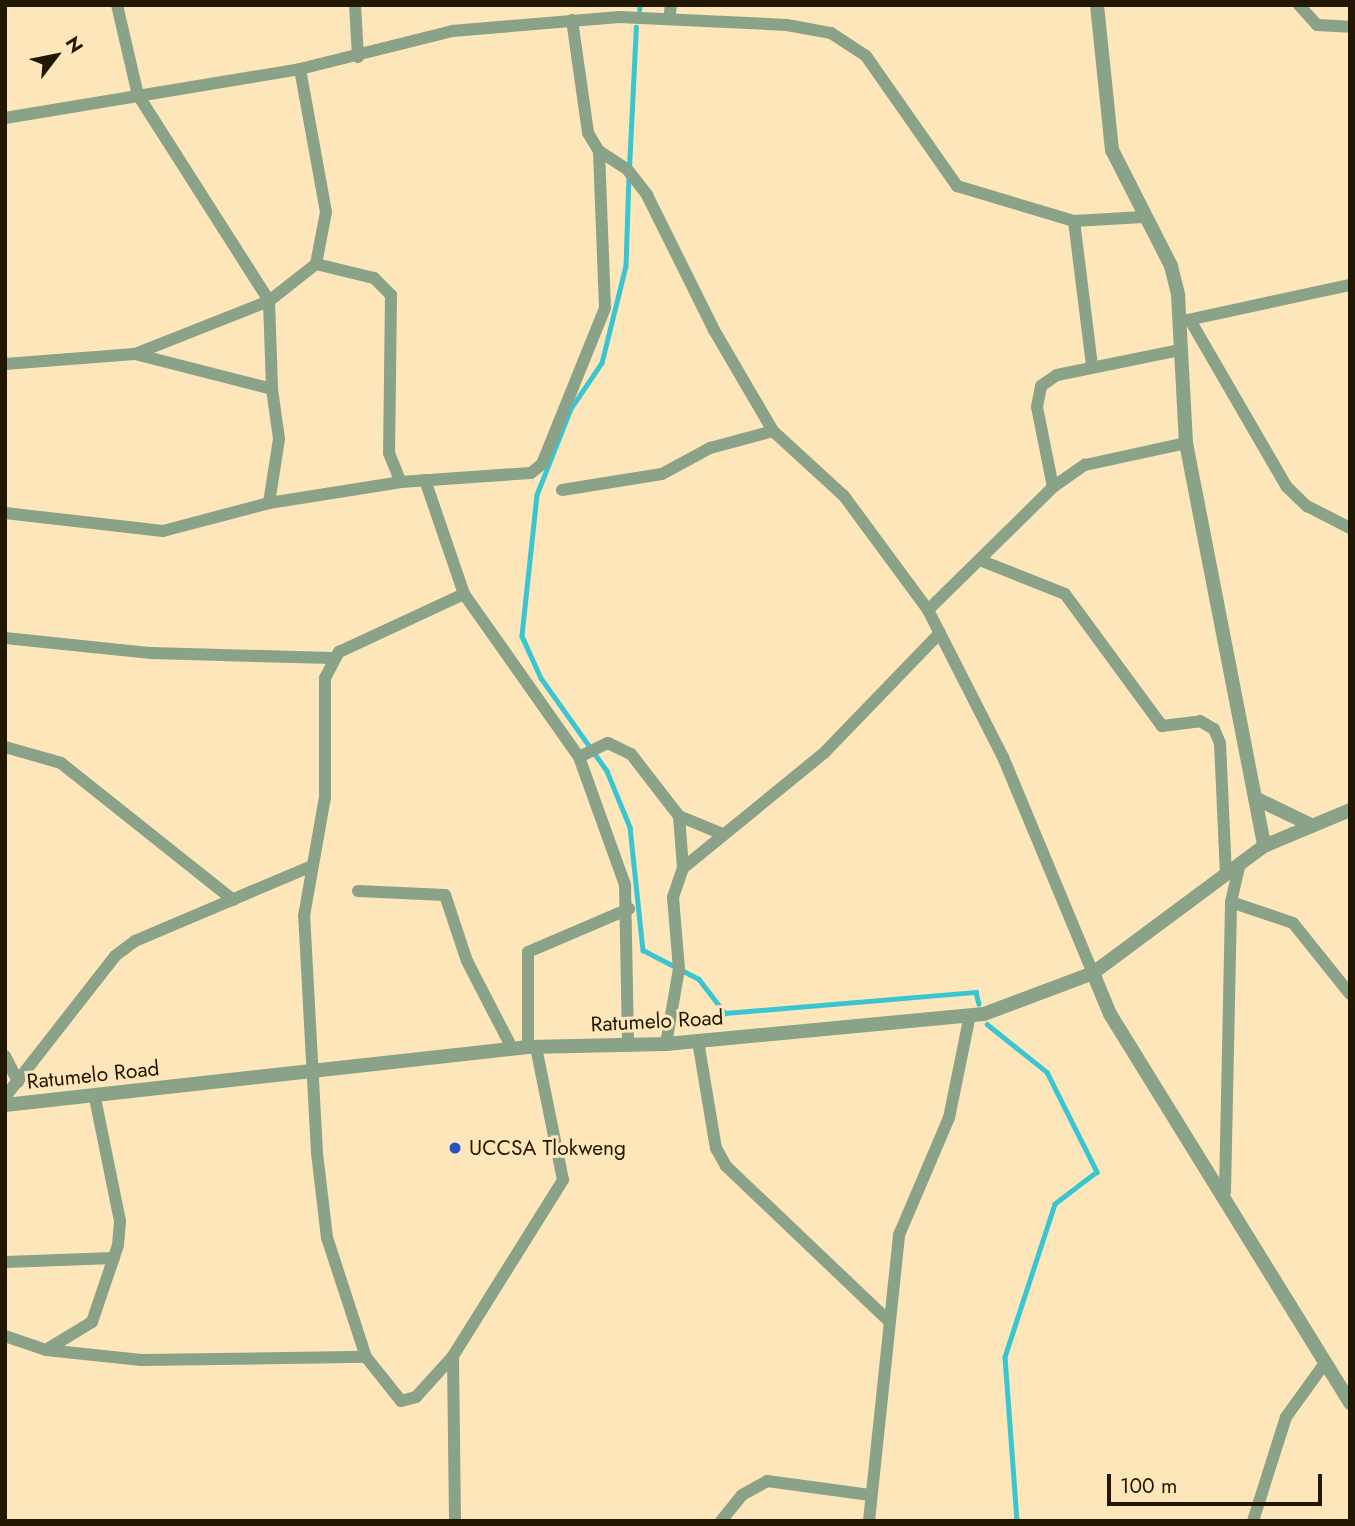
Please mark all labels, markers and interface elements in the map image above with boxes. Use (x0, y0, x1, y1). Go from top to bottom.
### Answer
north arrow (21, 21, 91, 91)
text: N (59, 31, 90, 58)
street label: Ratumelo Road (590, 1005, 724, 1037)
street label: Ratumelo Road (26, 1056, 160, 1094)
place label: UCCSA Tlokweng (469, 1135, 626, 1161)
marker: UCCSA Tlokweng (447, 1140, 463, 1156)
scale bar (1110, 1460, 1325, 1504)
text: 100 m (1120, 1471, 1177, 1501)

